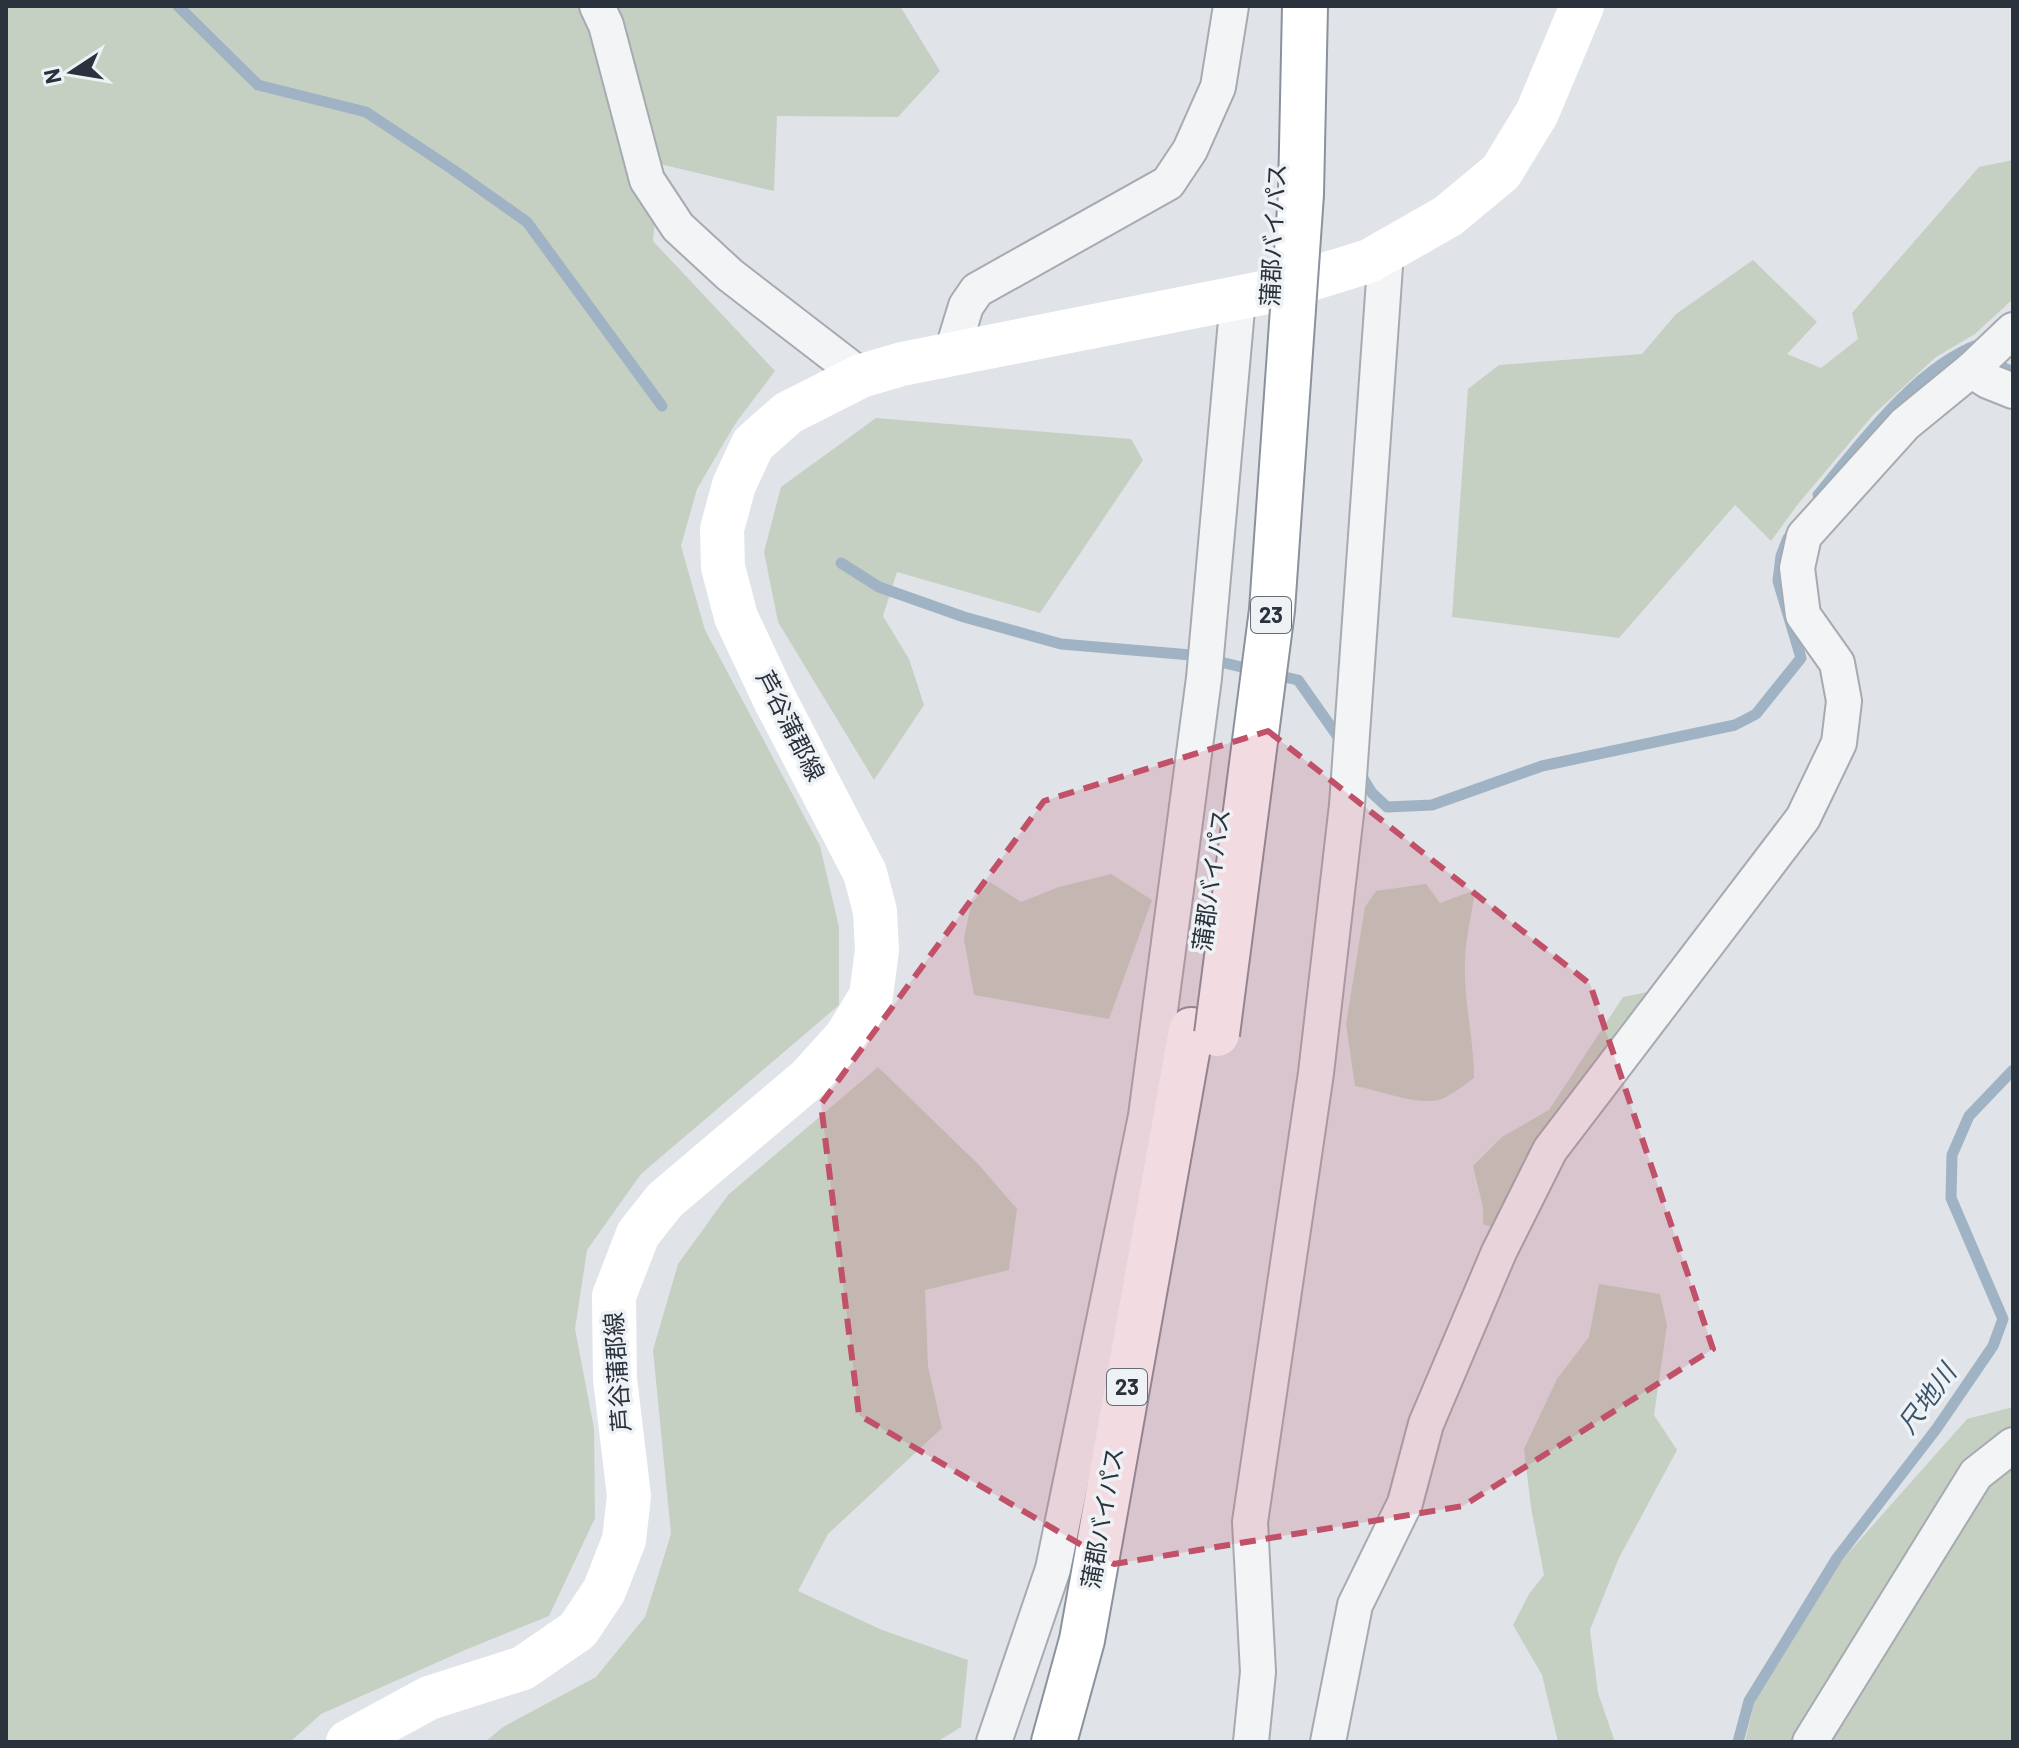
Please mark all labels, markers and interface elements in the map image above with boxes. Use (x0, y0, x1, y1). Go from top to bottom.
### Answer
north arrow (32, 32, 112, 112)
text: N (37, 67, 66, 86)
street label: 蒲郡バイパス (1254, 162, 1291, 307)
road number: 23 (1251, 597, 1291, 633)
street label: 芦谷蒲郡線 (751, 665, 831, 785)
street label: 蒲郡バイパス (1186, 807, 1235, 953)
street label: 芦谷蒲郡線 (598, 1311, 635, 1433)
water label: 尺地川 (1890, 1355, 1963, 1439)
road number: 23 (1107, 1369, 1147, 1405)
street label: 蒲郡バイパス (1075, 1445, 1128, 1591)

